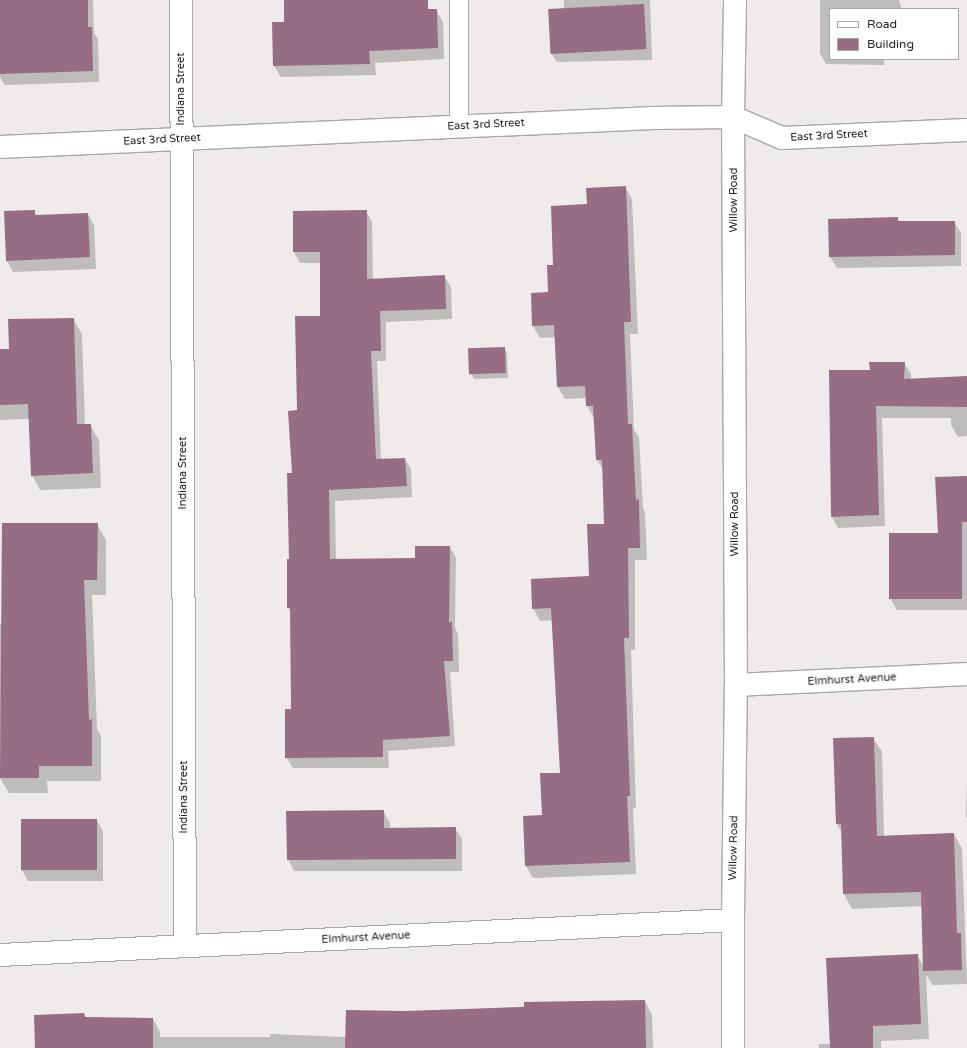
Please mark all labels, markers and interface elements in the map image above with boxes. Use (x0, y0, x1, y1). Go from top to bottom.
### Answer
legend (829, 8, 959, 60)
text: Road (867, 17, 897, 31)
text: Building (867, 37, 914, 51)
street label: Indiana Street (174, 53, 188, 125)
street label: East 3rd Street (447, 116, 525, 134)
street label: East 3rd Street (790, 127, 868, 145)
street label: East 3rd Street (123, 131, 201, 149)
street label: Willow Road (727, 167, 741, 233)
street label: Indiana Street (176, 437, 190, 509)
street label: Willow Road (728, 491, 742, 557)
street label: Elmhurst Avenue (807, 671, 897, 689)
street label: Indiana Street (177, 761, 191, 833)
street label: Willow Road (727, 815, 741, 881)
street label: Elmhurst Avenue (321, 929, 411, 947)

